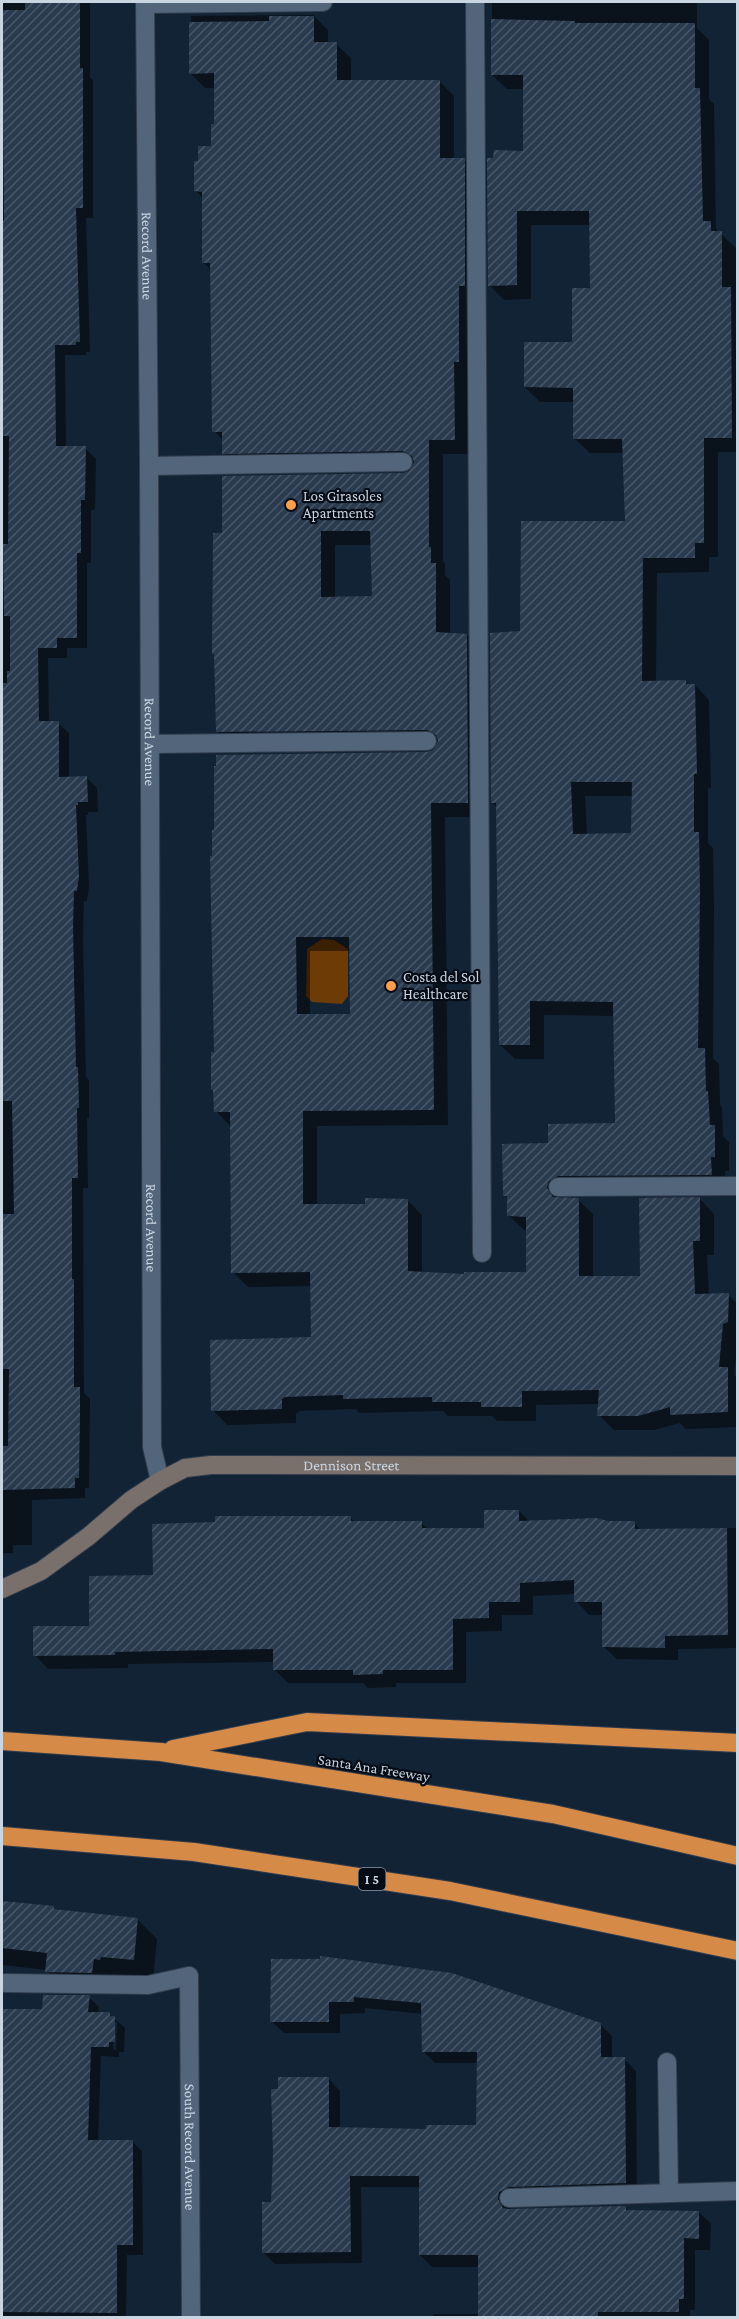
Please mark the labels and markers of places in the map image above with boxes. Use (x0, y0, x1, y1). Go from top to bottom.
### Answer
place label: Los Girasoles Apartments (303, 488, 382, 522)
marker: Los Girasoles Apartments (284, 498, 298, 512)
place label: Costa del Sol Healthcare (403, 969, 479, 1002)
marker: Costa del Sol Healthcare (384, 979, 398, 993)

